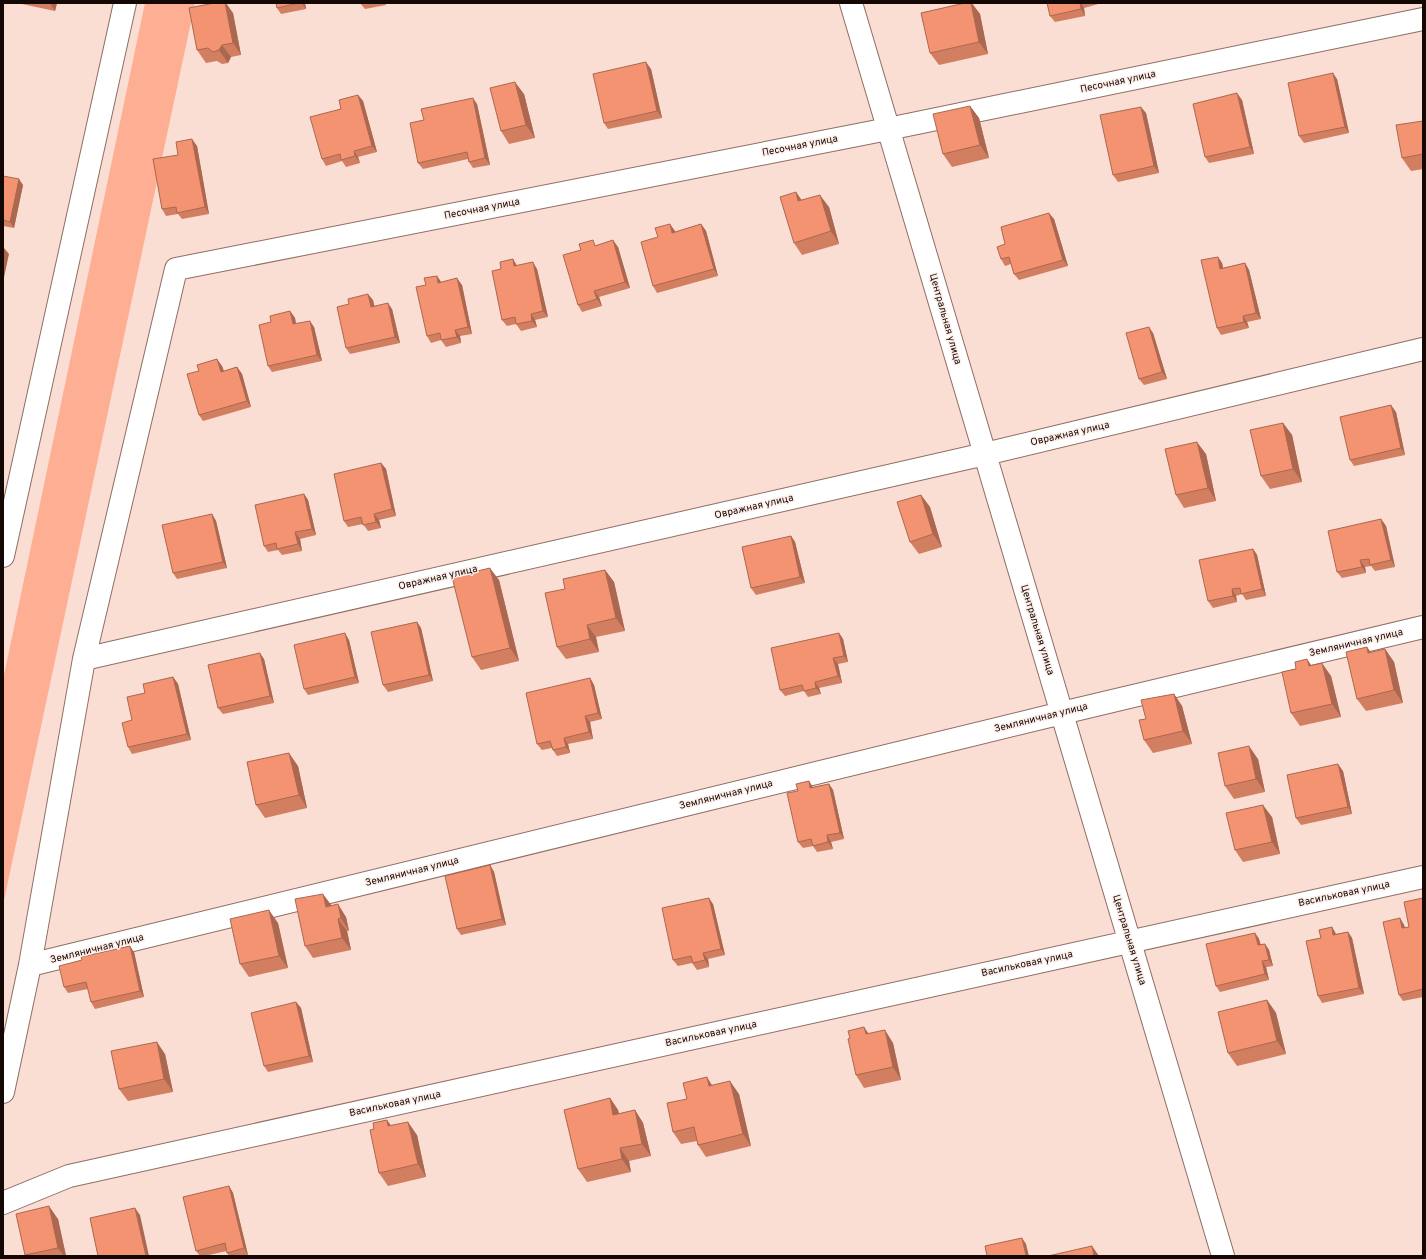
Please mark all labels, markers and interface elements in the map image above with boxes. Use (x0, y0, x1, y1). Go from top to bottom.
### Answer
street label: Песочная улица (1079, 68, 1157, 96)
street label: Песочная улица (761, 132, 839, 160)
street label: Песочная улица (443, 195, 521, 223)
street label: Центральная улица (926, 272, 964, 366)
street label: Овражная улица (1029, 419, 1111, 449)
street label: Овражная улица (713, 492, 795, 522)
street label: Овражная улица (397, 563, 479, 593)
street label: Центральная улица (1017, 583, 1057, 677)
street label: Земляничная улица (1308, 626, 1404, 660)
street label: Земляничная улица (993, 700, 1089, 736)
street label: Земляничная улица (678, 777, 774, 813)
street label: Земляничная улица (364, 854, 460, 890)
street label: Васильковая улица (1297, 878, 1391, 910)
street label: Центральная улица (1109, 893, 1149, 987)
street label: Земляничная улица (49, 931, 145, 967)
street label: Васильковая улица (980, 948, 1074, 980)
street label: Васильковая улица (664, 1018, 758, 1050)
street label: Васильковая улица (348, 1088, 442, 1120)

